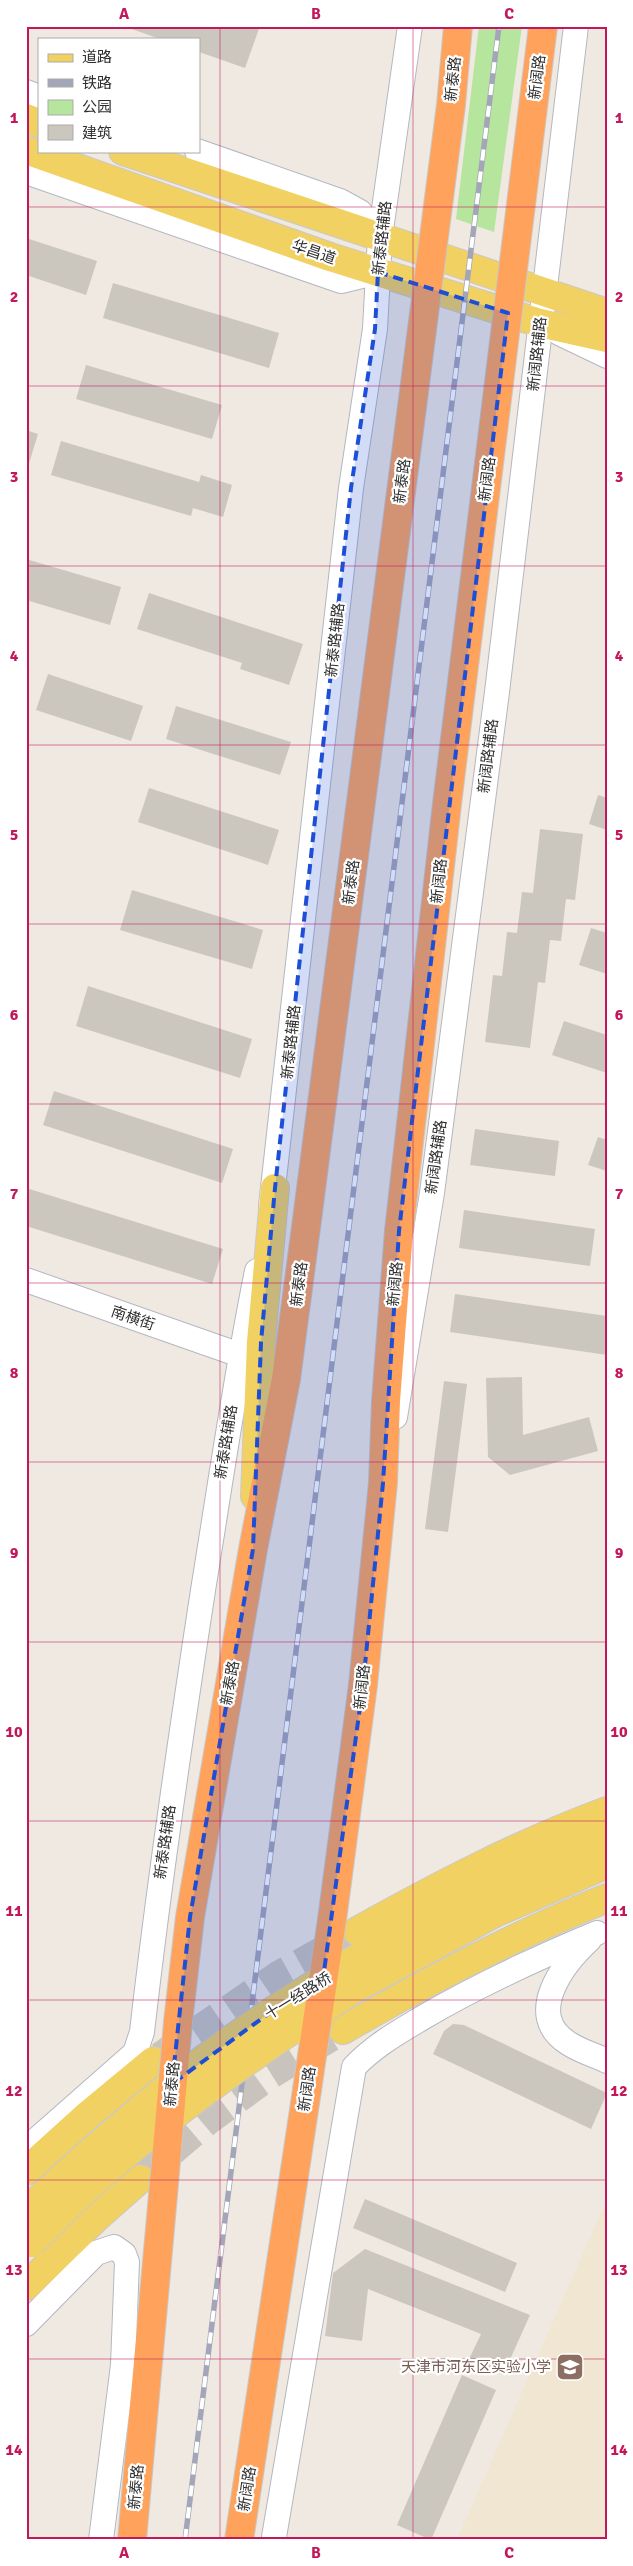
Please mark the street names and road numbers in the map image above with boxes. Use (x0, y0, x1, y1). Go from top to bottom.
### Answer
street label: 新阔路 (525, 54, 549, 100)
street label: 新泰路 (442, 56, 464, 102)
street label: 新泰路辅路 (369, 200, 395, 276)
street label: 华昌道 (290, 236, 338, 268)
street label: 新阔路辅路 (524, 316, 550, 392)
street label: 新阔路 (475, 456, 499, 502)
street label: 新泰路 (390, 458, 414, 504)
street label: 新泰路辅路 (322, 602, 348, 678)
street label: 新阔路辅路 (474, 718, 502, 794)
street label: 新阔路 (428, 858, 450, 904)
street label: 新泰路 (339, 859, 363, 905)
street label: 新泰路辅路 (278, 1004, 304, 1080)
street label: 新阔路辅路 (422, 1119, 450, 1195)
street label: 新泰路 (287, 1261, 311, 1307)
street label: 新阔路 (384, 1261, 406, 1307)
street label: 南横街 (109, 1302, 157, 1334)
street label: 新泰路辅路 (211, 1404, 241, 1480)
street label: 新泰路 (217, 1659, 243, 1707)
street label: 新阔路 (351, 1664, 373, 1710)
street label: 新泰路辅路 (151, 1804, 179, 1880)
street label: 十一经路桥 (261, 1968, 335, 2024)
street label: 新泰路 (161, 2061, 183, 2107)
street label: 新阔路 (295, 2065, 319, 2113)
street label: 新泰路 (125, 2464, 147, 2510)
street label: 新阔路 (235, 2465, 259, 2513)

